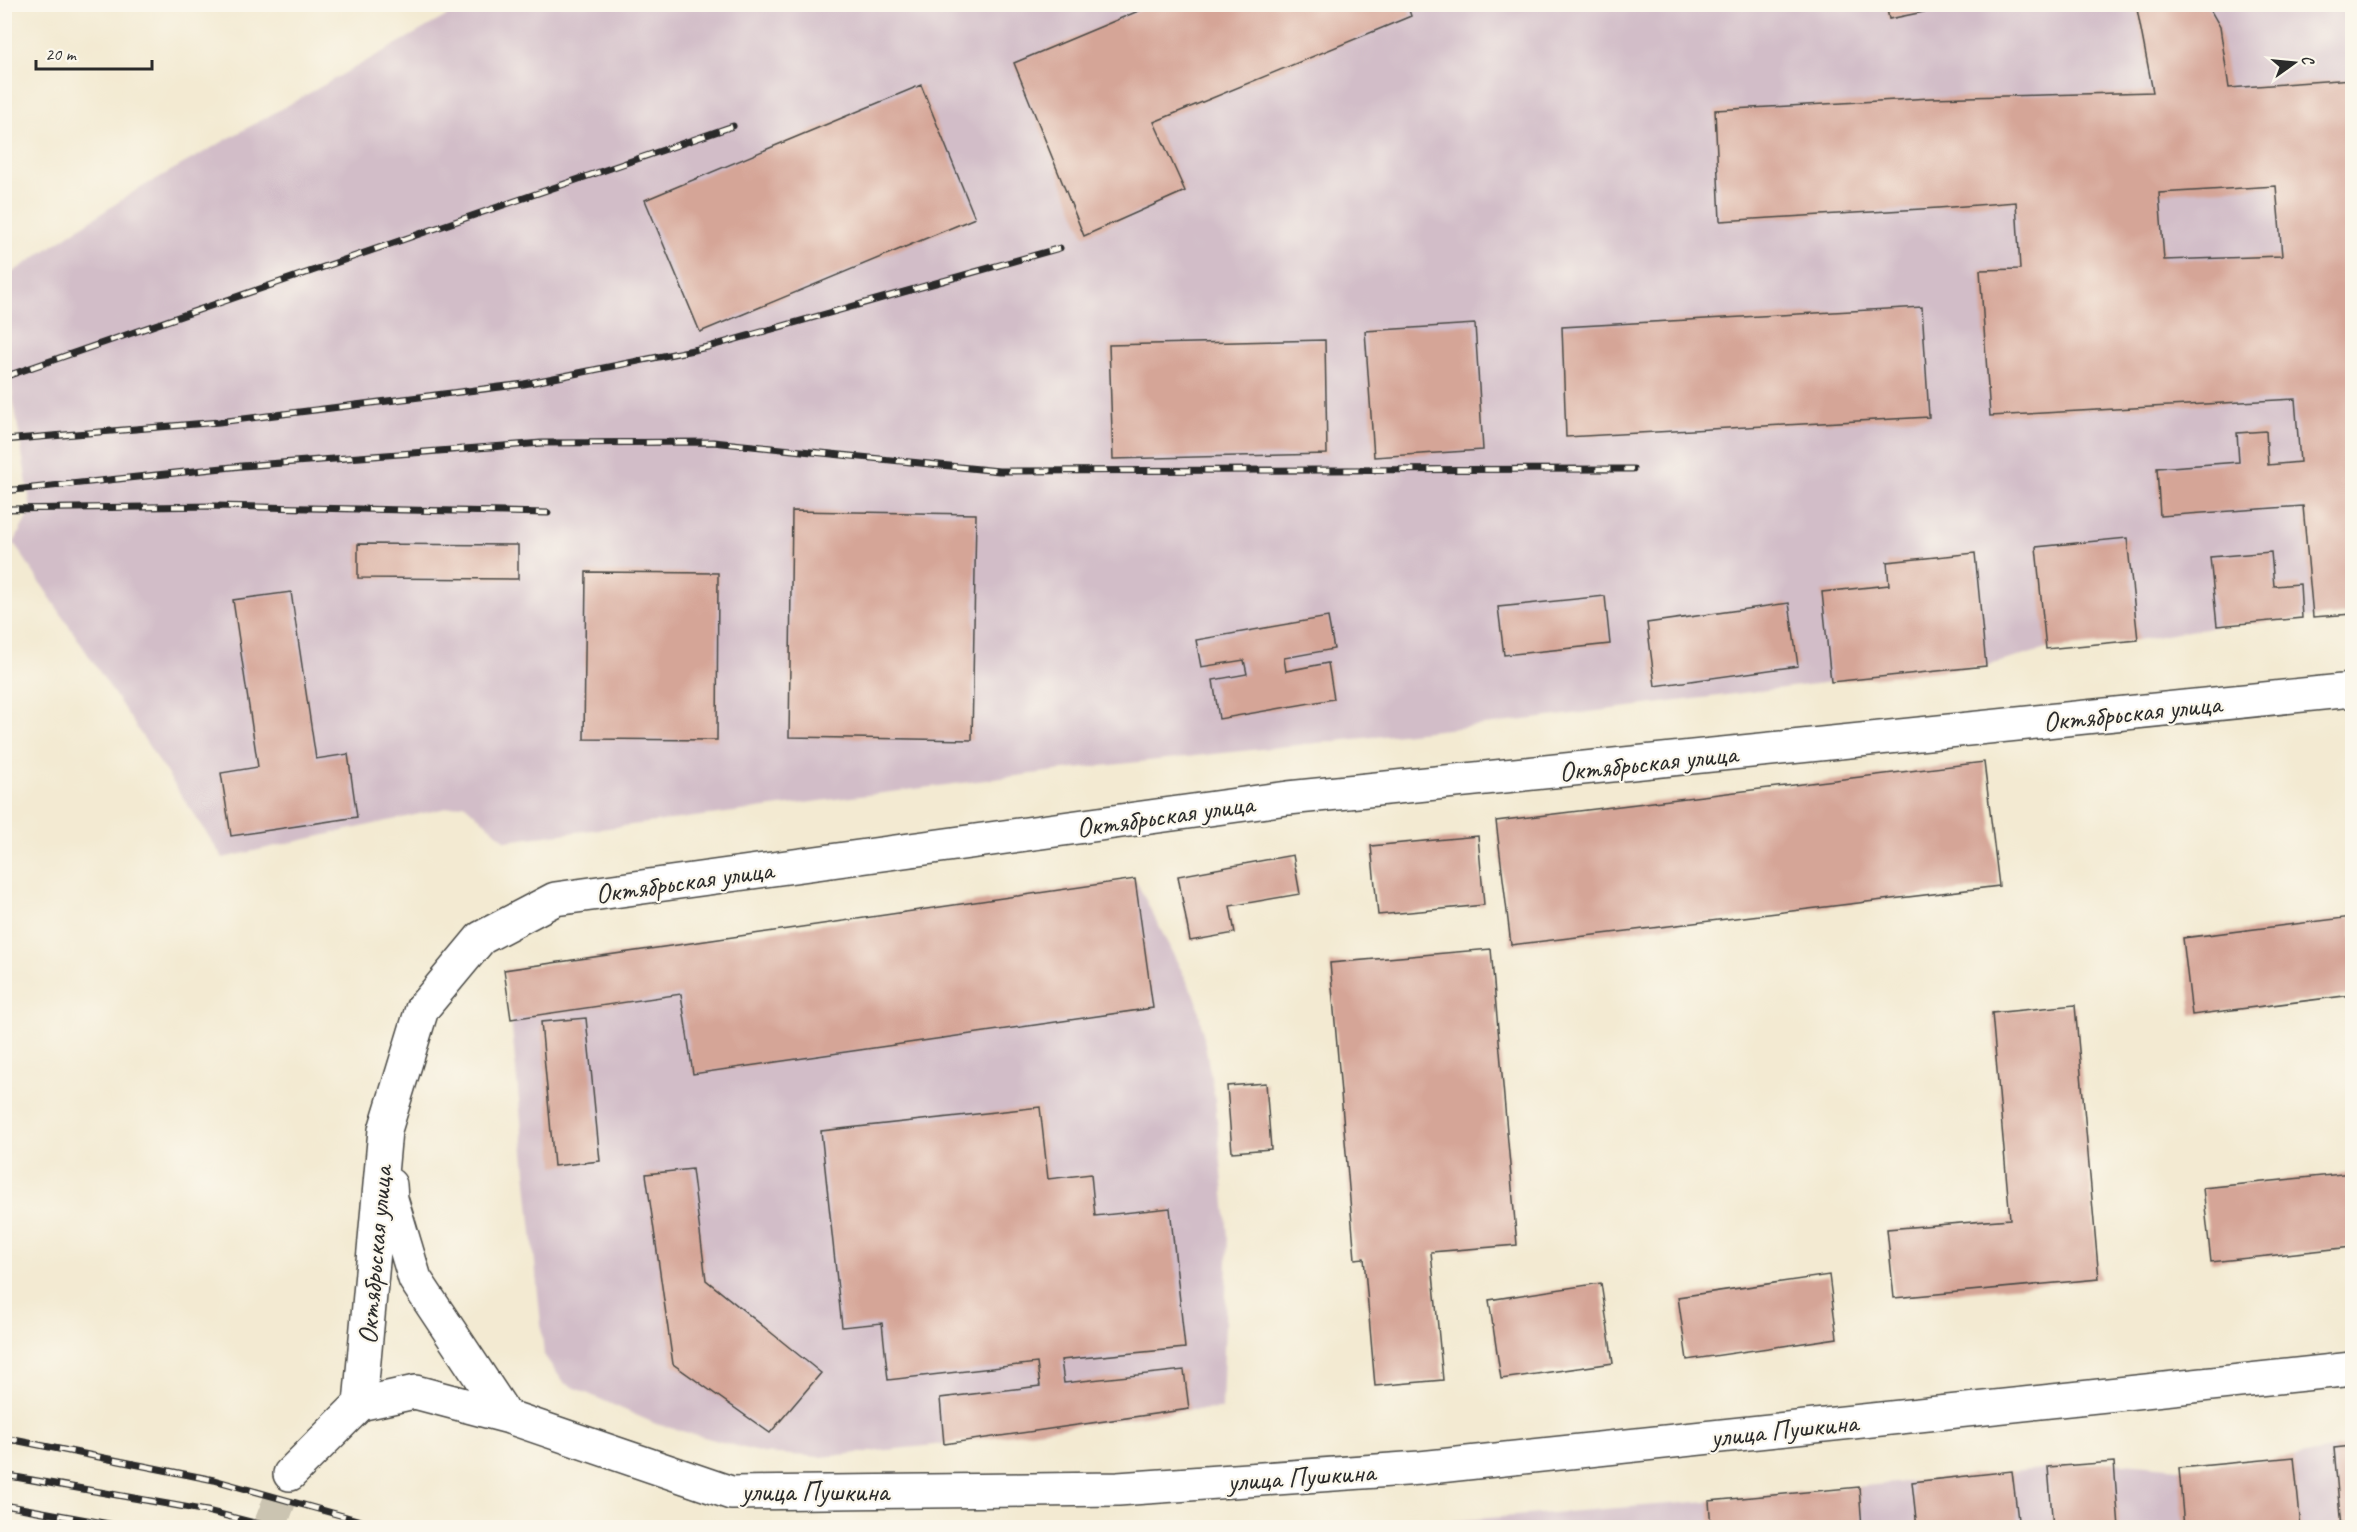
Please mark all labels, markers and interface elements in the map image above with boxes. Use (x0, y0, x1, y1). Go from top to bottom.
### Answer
scale bar (36, 33, 152, 71)
north arrow (2264, 33, 2324, 93)
text: 20 m (45, 43, 78, 65)
text: С (2297, 53, 2319, 68)
street label: Октябрьская улица (2041, 685, 2225, 739)
street label: Октябрьская улица (1557, 735, 1741, 789)
street label: Октябрьская улица (1074, 785, 1259, 845)
street label: Октябрьская улица (593, 851, 778, 911)
street label: Октябрьская улица (349, 1162, 400, 1346)
street label: улица Пушкина (1707, 1404, 1862, 1455)
street label: улица Пушкина (1224, 1454, 1378, 1499)
street label: улица Пушкина (739, 1474, 891, 1509)

